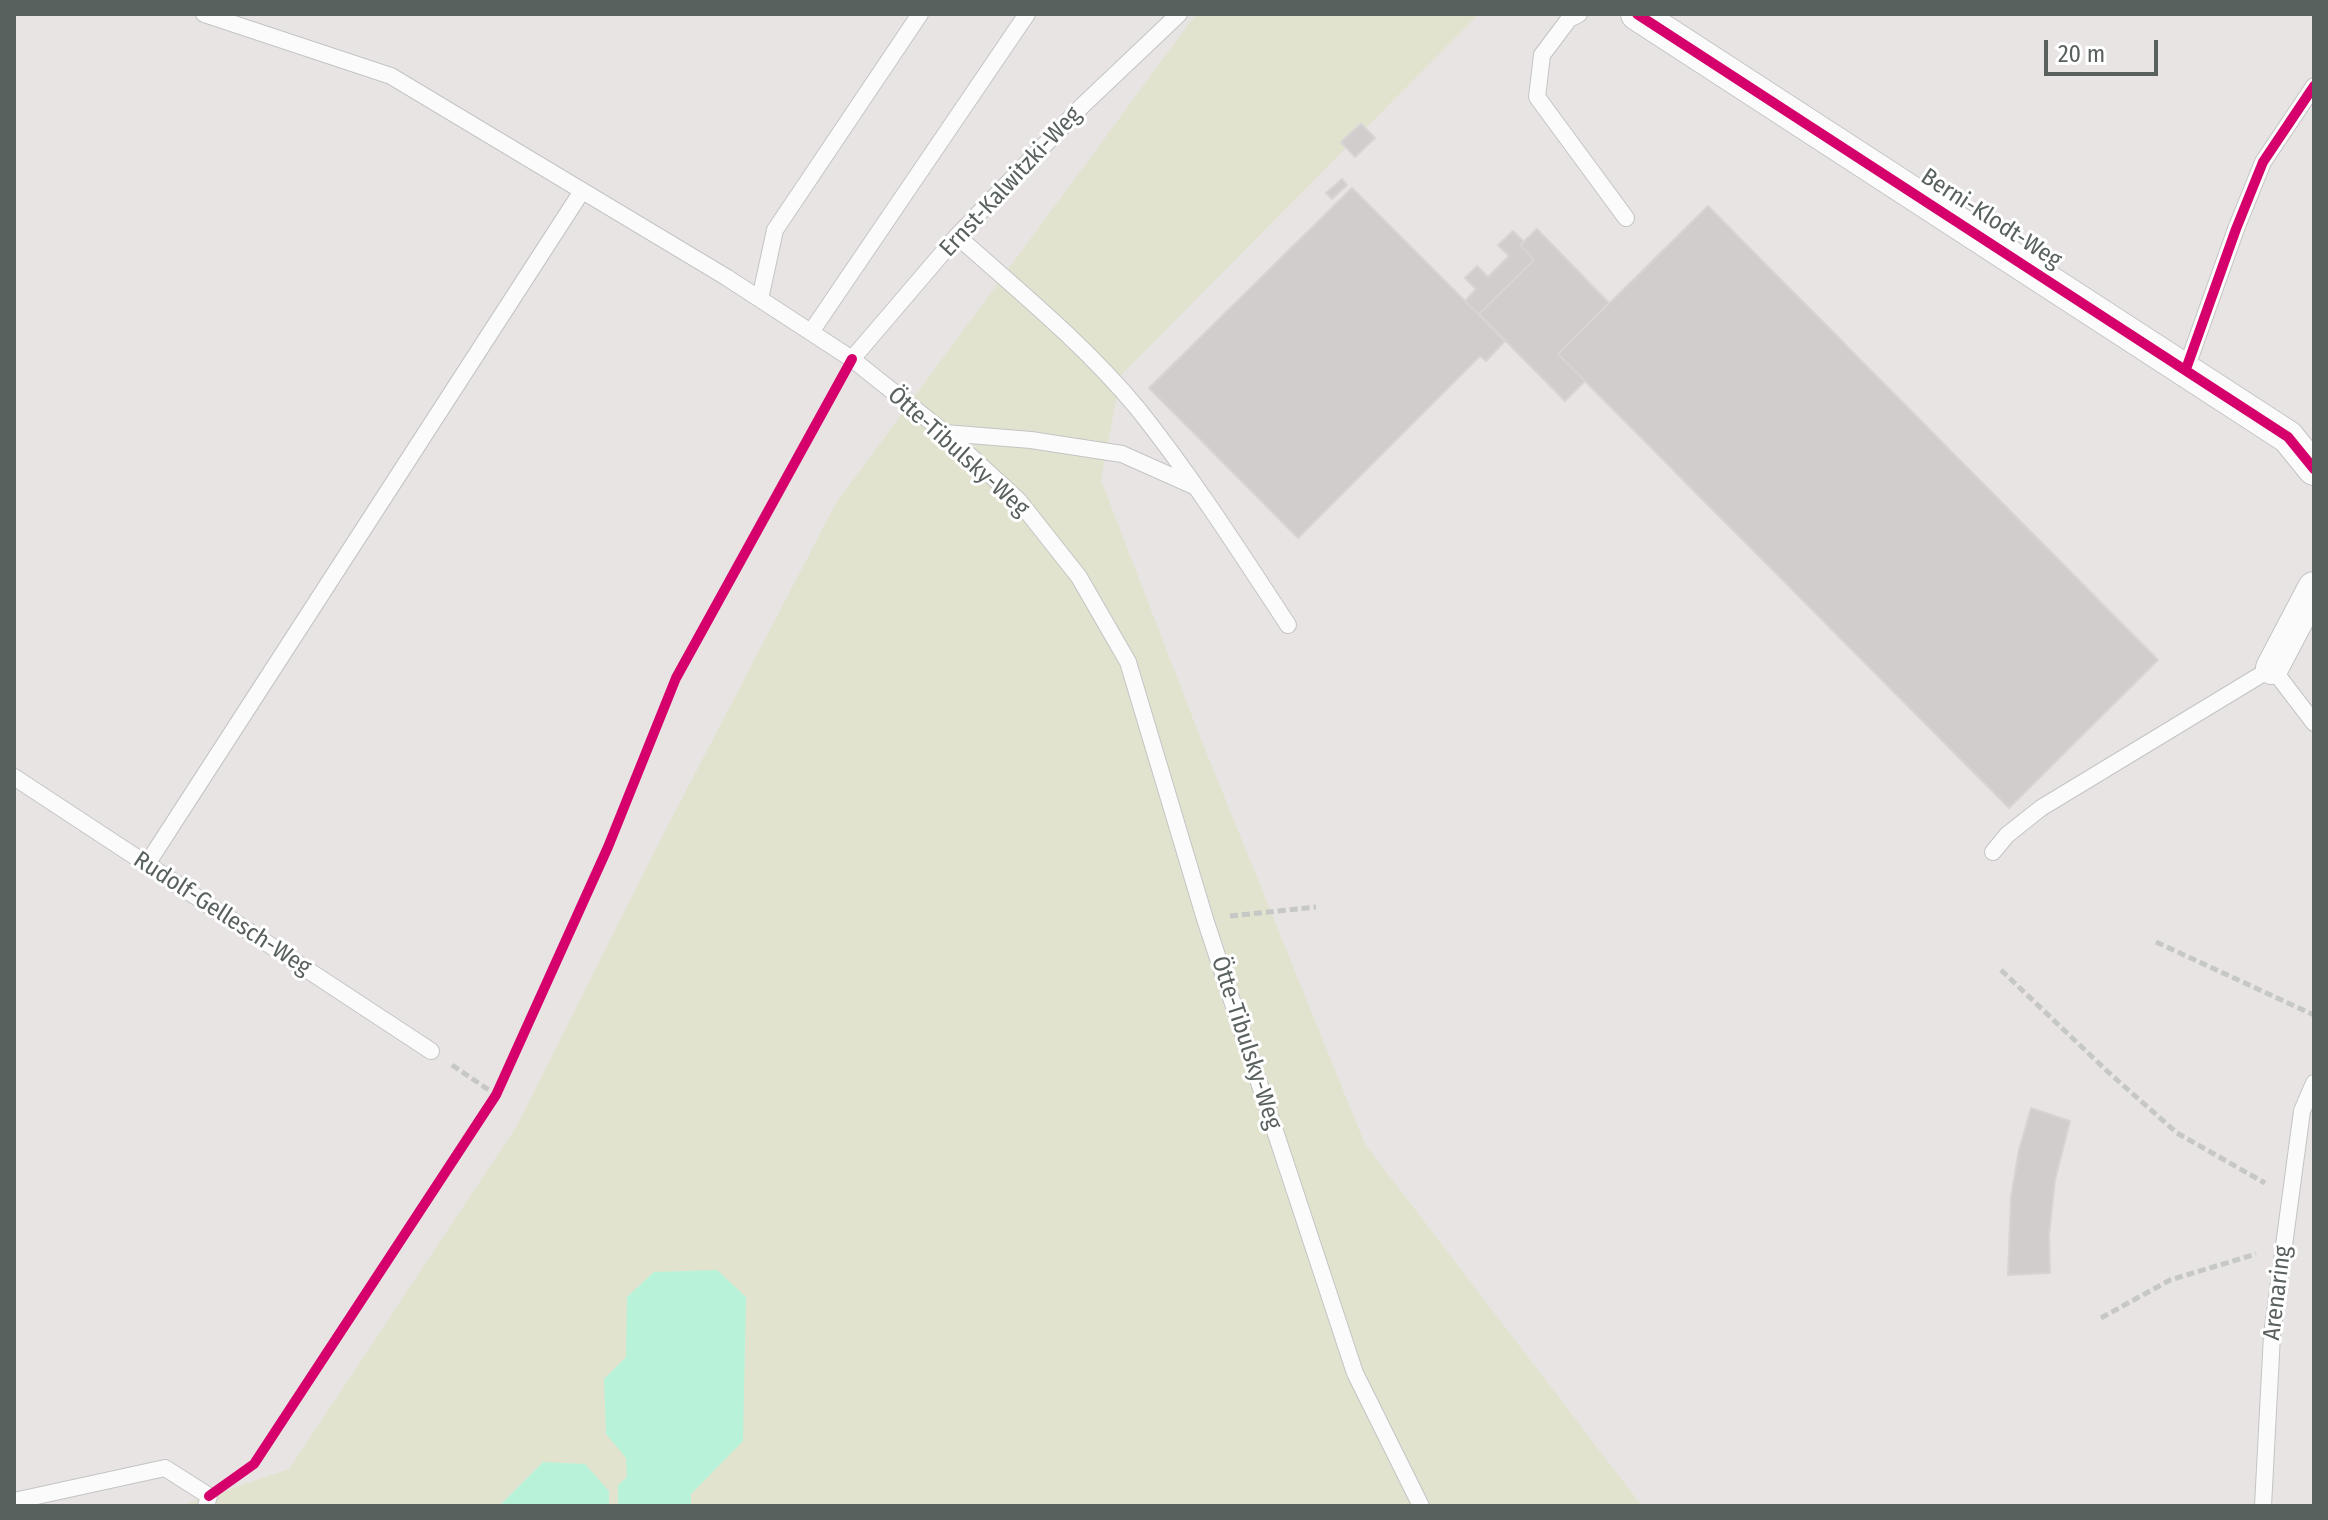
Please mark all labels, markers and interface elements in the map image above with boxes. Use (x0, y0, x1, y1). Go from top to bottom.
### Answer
scale bar (2048, 24, 2162, 74)
text: 20 m (2058, 40, 2105, 68)
street label: Ernst-Kalwitzki-Weg (934, 101, 1088, 263)
street label: Berni-Klodt-Weg (1915, 163, 2067, 275)
street label: Ötte-Tibulsky-Weg (881, 381, 1035, 523)
street label: Rudolf-Gellesch-Weg (128, 846, 316, 982)
street label: Ötte-Tibulsky-Weg (1204, 953, 1288, 1133)
street label: Arenaring (2258, 1244, 2298, 1342)

